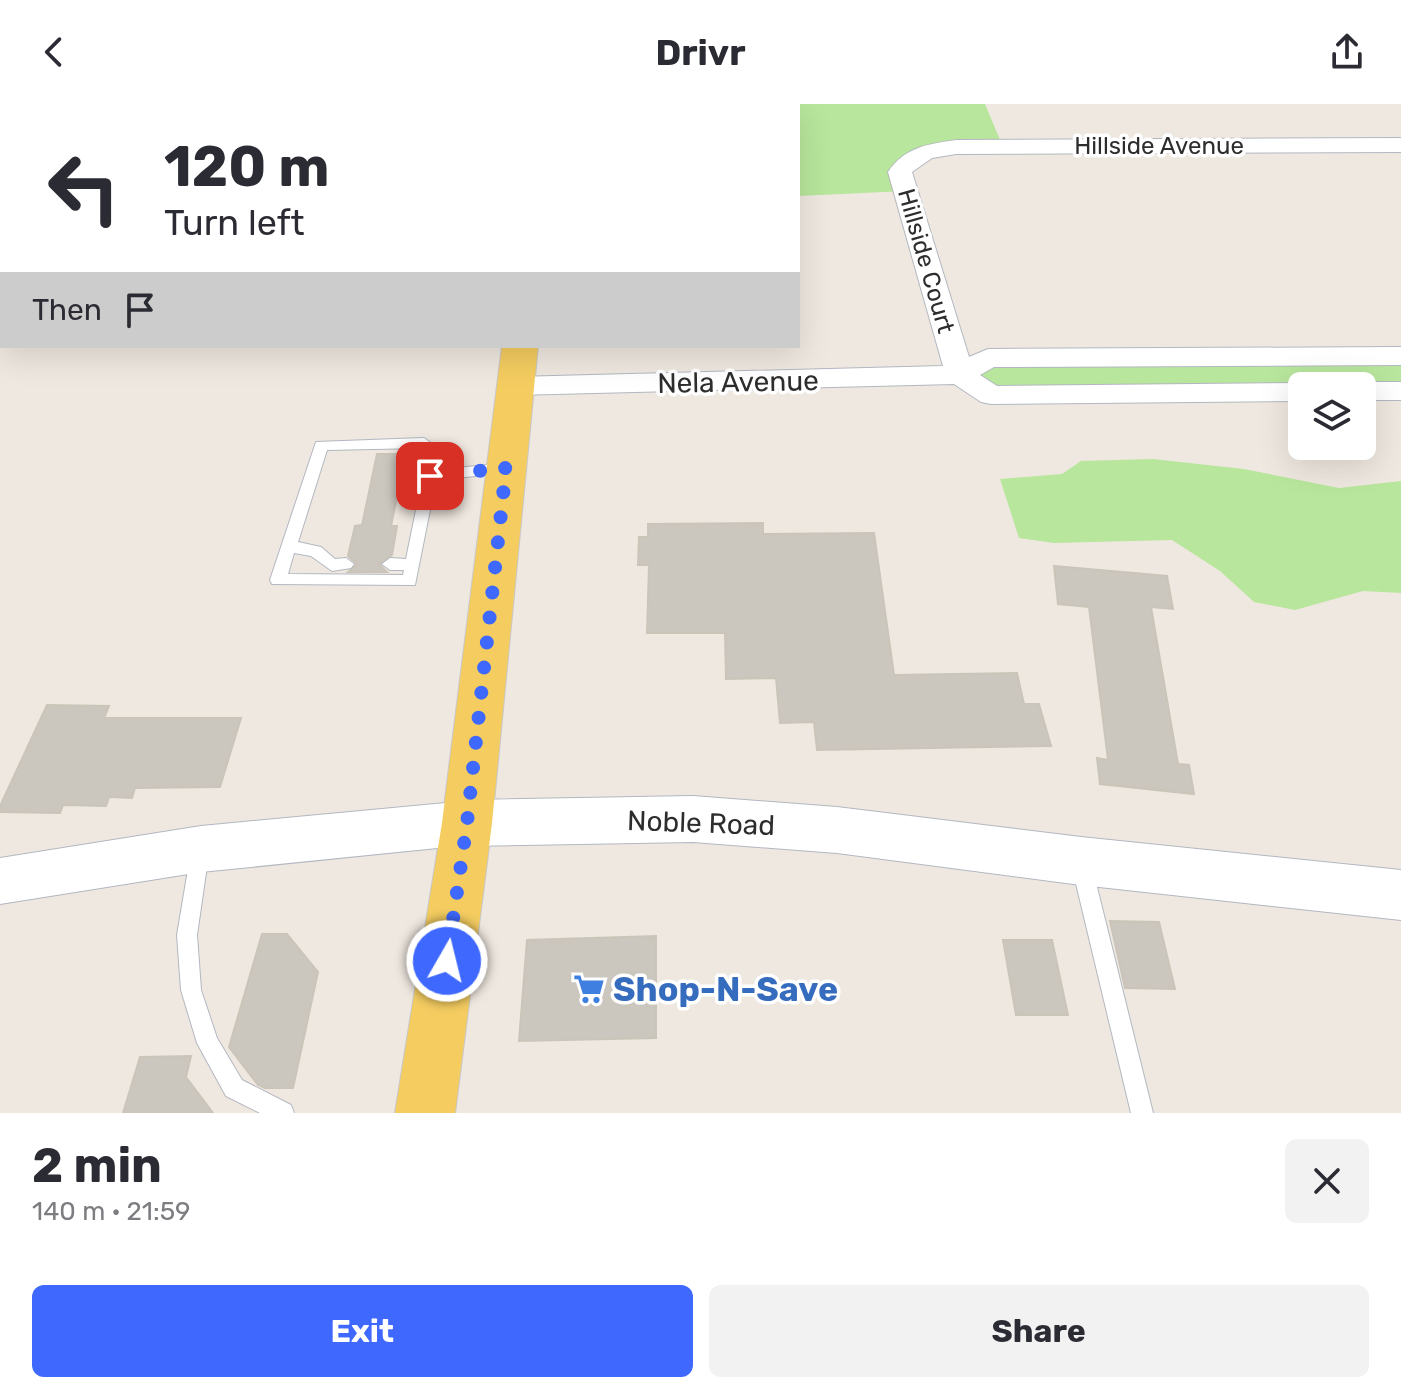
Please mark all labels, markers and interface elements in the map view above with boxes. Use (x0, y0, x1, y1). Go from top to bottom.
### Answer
icon: back (32, 30, 76, 74)
icon: share (1325, 30, 1369, 74)
text: Drivr (655, 31, 746, 74)
street label: Hillside Avenue (1074, 132, 1244, 160)
text: 120 m (164, 134, 330, 200)
icon: left (32, 136, 136, 240)
street label: Hillside Court (892, 186, 960, 336)
text: Turn left (164, 201, 305, 244)
icon: arrive (118, 288, 162, 332)
text: Then (32, 292, 102, 328)
street label: Nela Avenue (657, 364, 819, 400)
map controls (1288, 372, 1376, 460)
button: layers (1288, 372, 1376, 460)
pin (396, 442, 464, 510)
icon: arrive (408, 454, 452, 498)
street label: Noble Road (627, 804, 775, 842)
position arrow (405, 919, 489, 1003)
place label: Shop-N-Save (613, 969, 838, 1010)
supermarket icon: Shop-N-Save (572, 972, 606, 1006)
text: 2 min (32, 1137, 162, 1194)
button: close (1285, 1139, 1369, 1223)
text: 140 m · 21:59 (32, 1196, 191, 1227)
button: Exit (32, 1285, 693, 1377)
button: Share (709, 1285, 1369, 1377)

